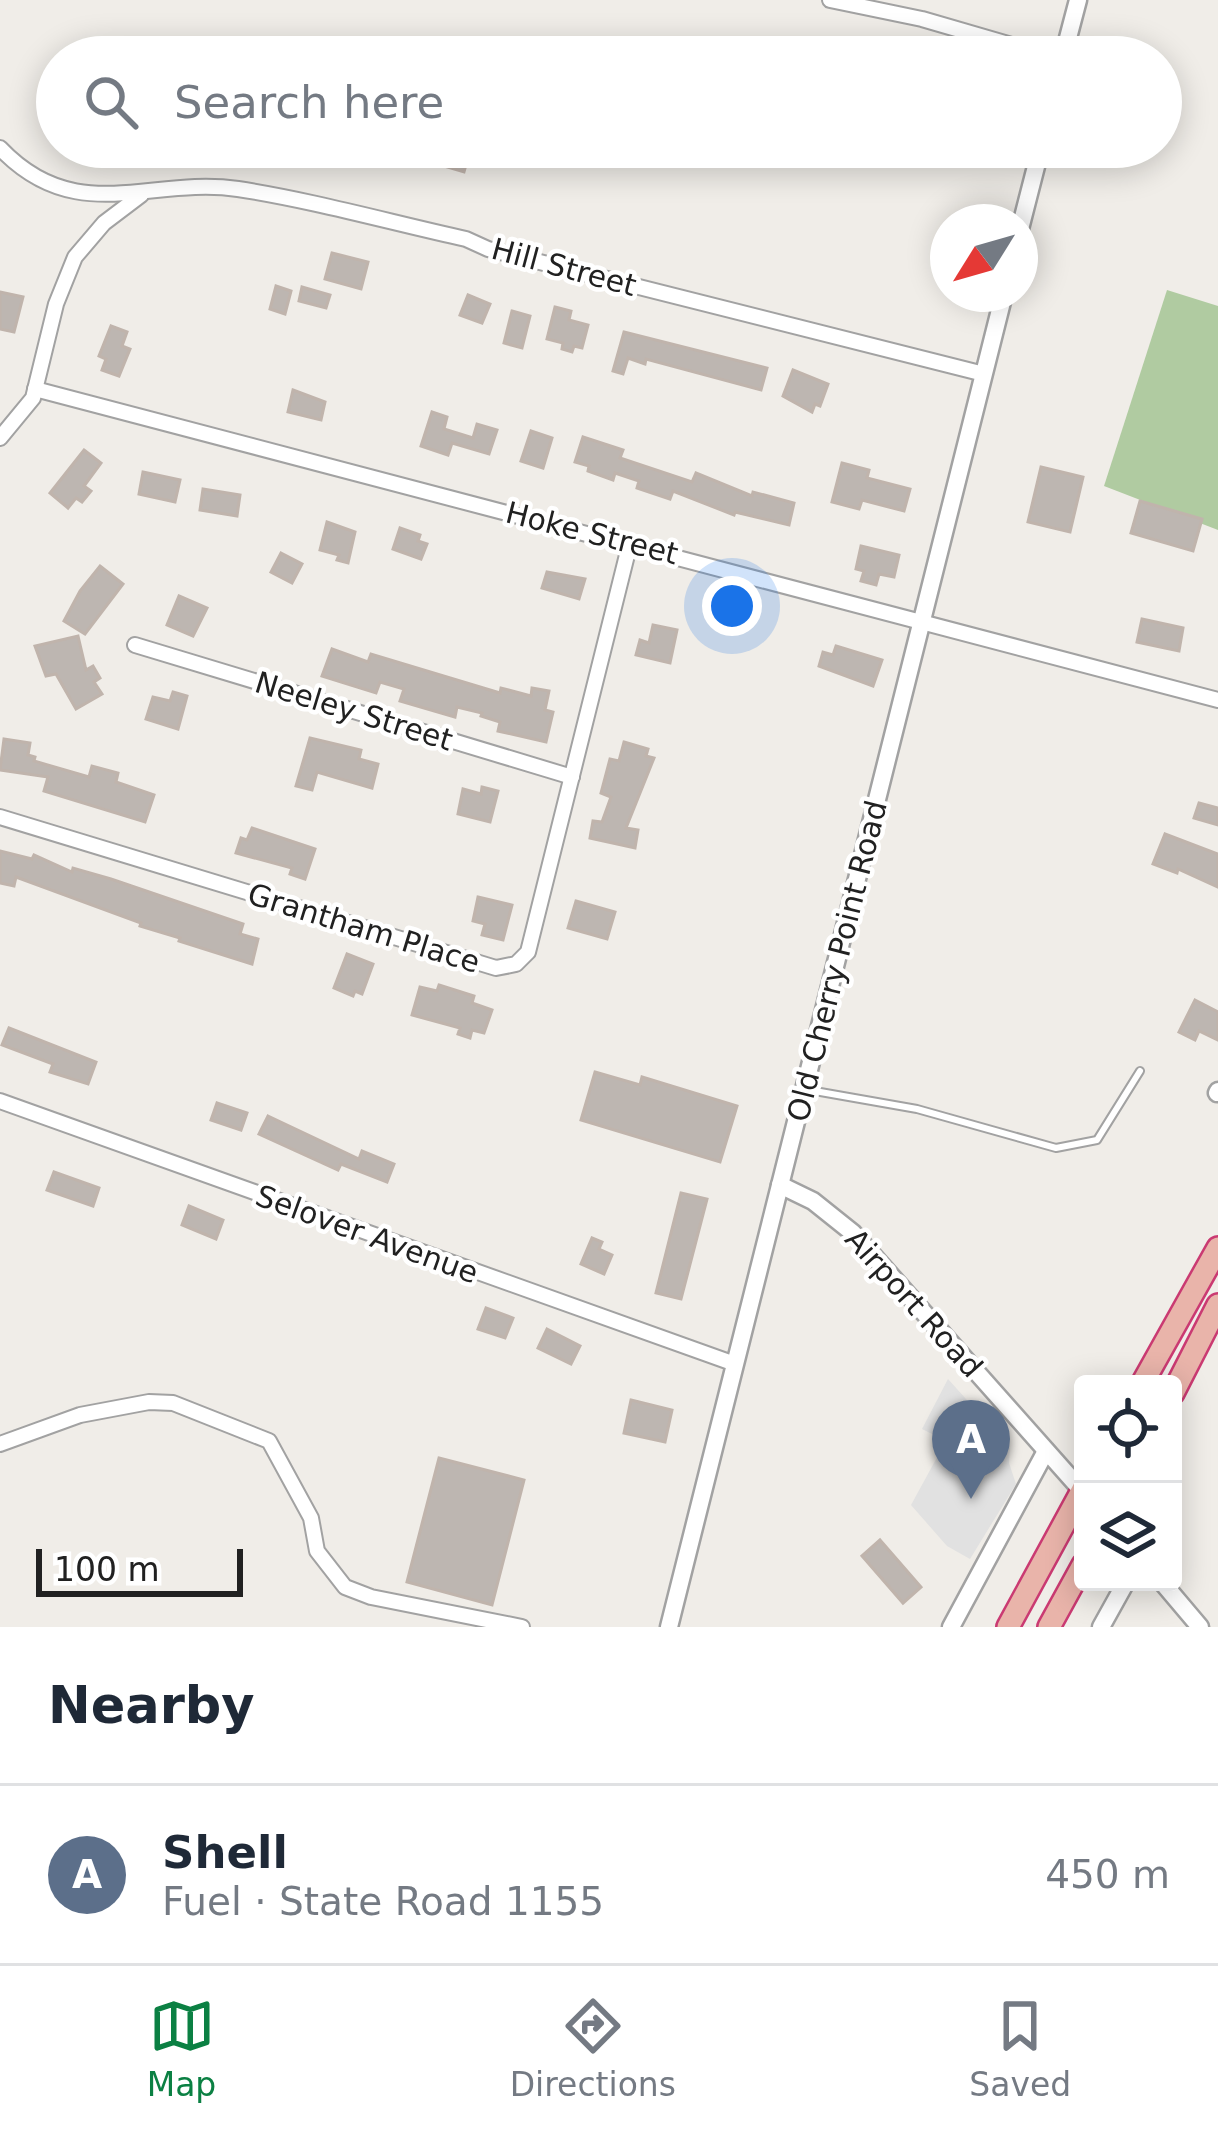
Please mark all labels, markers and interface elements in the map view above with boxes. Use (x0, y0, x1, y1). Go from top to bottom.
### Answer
search box (36, 36, 1182, 168)
icon: search (78, 69, 144, 135)
text: Search here (174, 76, 444, 129)
north arrow (930, 204, 1038, 312)
street label: Hill Street (488, 231, 640, 303)
street label: Hoke Street (502, 495, 682, 571)
your location (702, 576, 762, 636)
street label: Neeley Street (251, 664, 457, 758)
street label: Old Cherry Point Road (780, 797, 894, 1125)
street label: Grantham Place (244, 876, 484, 980)
street label: Selover Avenue (251, 1178, 483, 1290)
street label: Airport Road (838, 1222, 990, 1384)
map controls (1074, 1375, 1182, 1591)
button: locate (1074, 1375, 1182, 1483)
pin: A (932, 1400, 1010, 1499)
button: layers (1074, 1483, 1182, 1591)
scale bar (36, 1543, 243, 1596)
text: 100 m (54, 1550, 160, 1589)
text: Nearby (48, 1676, 255, 1735)
text: Shell (162, 1826, 288, 1879)
text: A (72, 1852, 102, 1897)
text: 450 m (1045, 1852, 1170, 1897)
text: Fuel · State Road 1155 (162, 1879, 604, 1924)
tab: Map (147, 1993, 216, 2104)
tab: Directions (510, 1993, 676, 2104)
tab: Saved (969, 1993, 1071, 2104)

